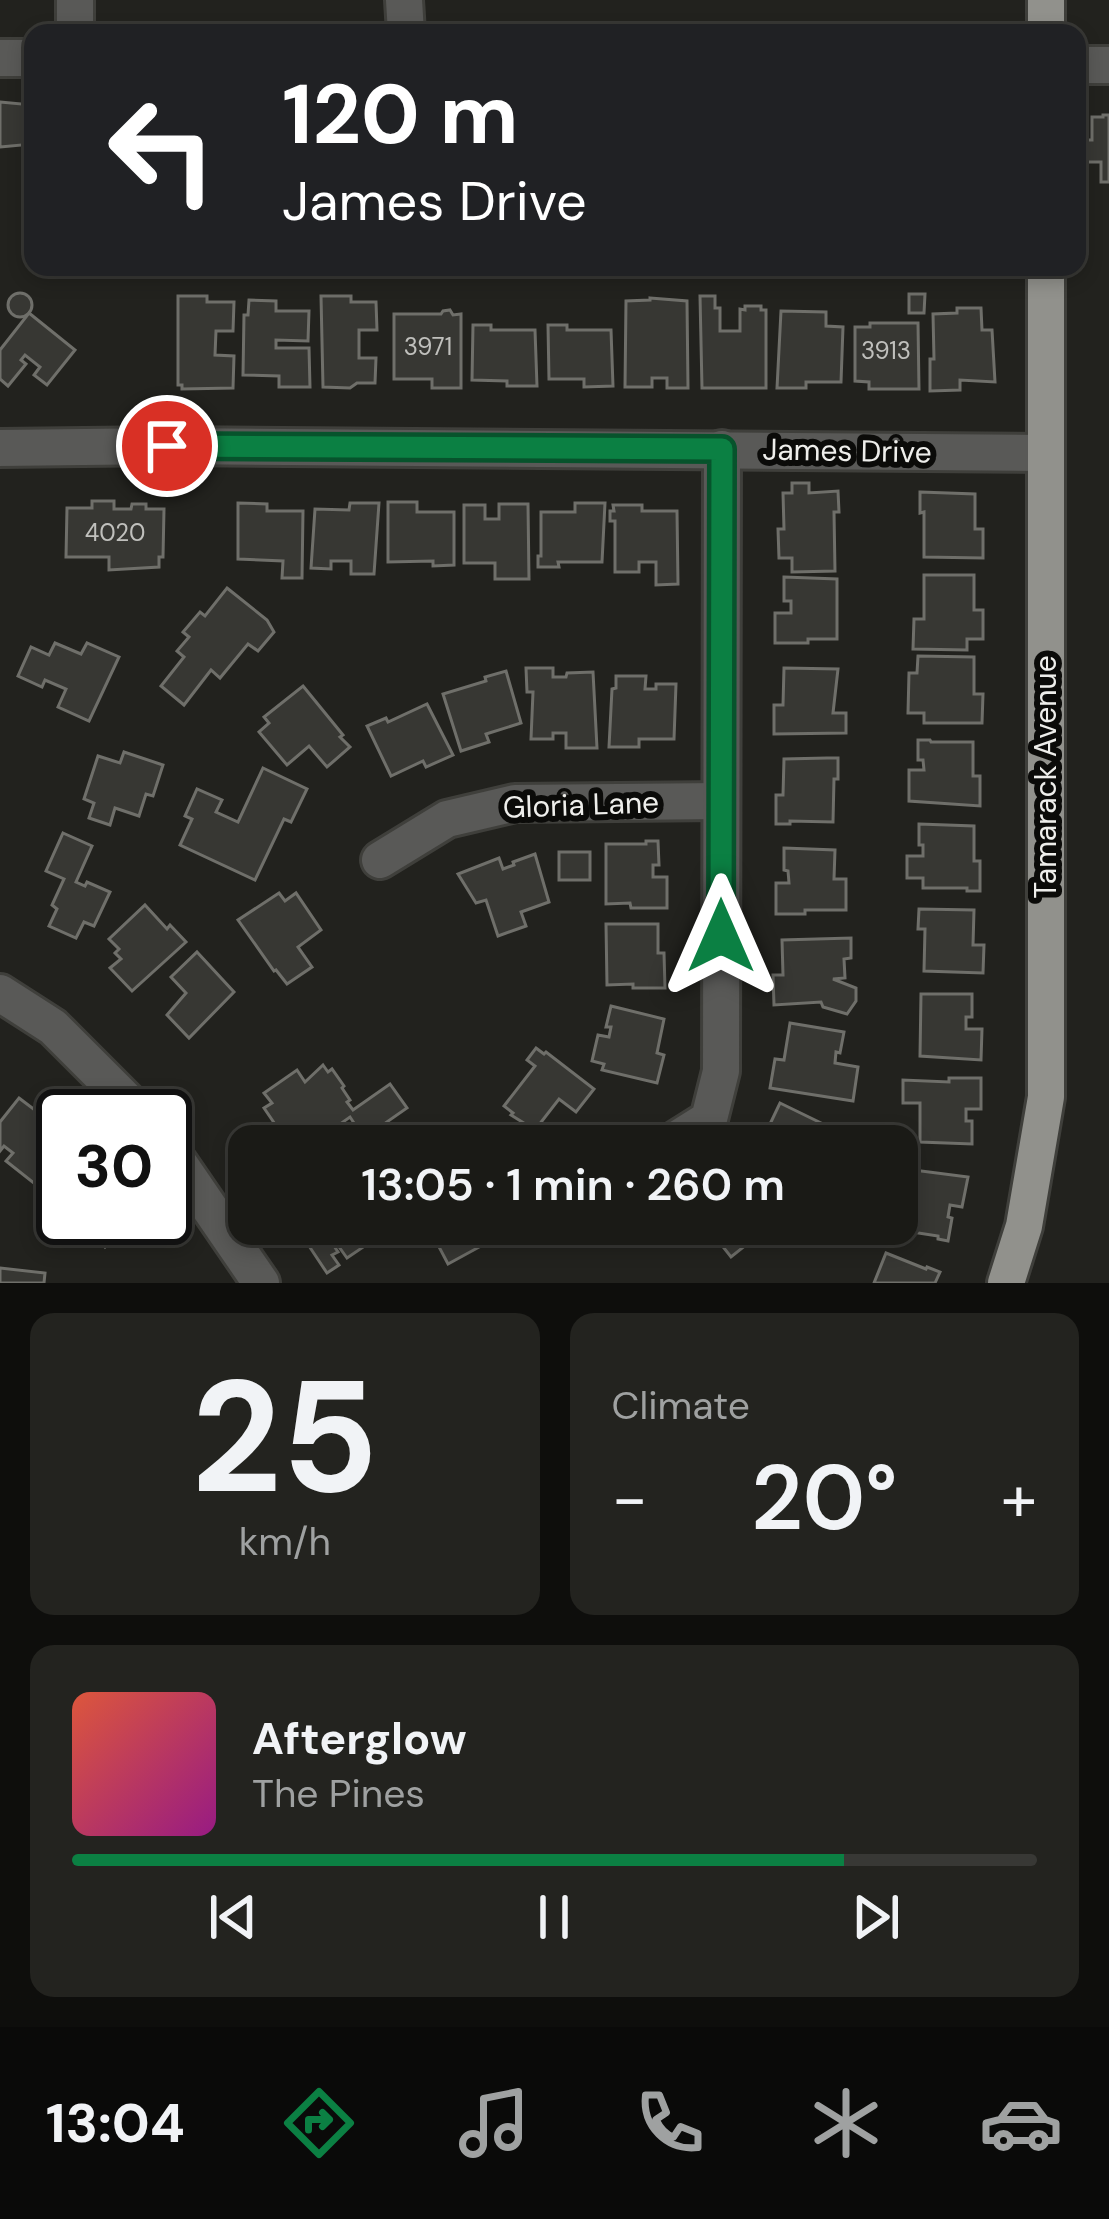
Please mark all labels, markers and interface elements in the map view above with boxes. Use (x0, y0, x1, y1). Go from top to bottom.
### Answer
text: 120 m (282, 60, 519, 169)
icon: left (84, 72, 240, 228)
text: James Drive (282, 166, 587, 237)
house number: 3971 (404, 331, 452, 362)
house number: 3913 (861, 335, 911, 366)
pin (116, 395, 218, 497)
icon: arrive (134, 413, 200, 479)
street label: James Drive (762, 430, 932, 471)
house number: 4020 (85, 517, 145, 548)
street label: Tamarack Avenue (1026, 655, 1065, 899)
street label: Gloria Lane (502, 782, 660, 827)
position arrow (658, 873, 784, 999)
speed limit sign: 30 (36, 1089, 192, 1245)
text: 13:05 · 1 min · 260 m (361, 1155, 785, 1214)
text: 25 (191, 1336, 378, 1539)
text: Climate (612, 1380, 750, 1431)
text: 20° (751, 1440, 897, 1557)
text: − (612, 1456, 648, 1541)
text: + (1001, 1456, 1037, 1541)
text: km/h (239, 1516, 331, 1567)
text: Afterglow (252, 1709, 467, 1768)
text: The Pines (252, 1768, 425, 1819)
icon: previous (200, 1884, 266, 1950)
icon: pause (521, 1884, 587, 1950)
icon: next (843, 1884, 909, 1950)
icon: directions (277, 2081, 361, 2165)
icon: music (452, 2081, 536, 2165)
icon: phone (628, 2081, 712, 2165)
icon: climate (804, 2081, 888, 2165)
icon: car (979, 2081, 1063, 2165)
text: 13:04 (46, 2088, 185, 2159)

